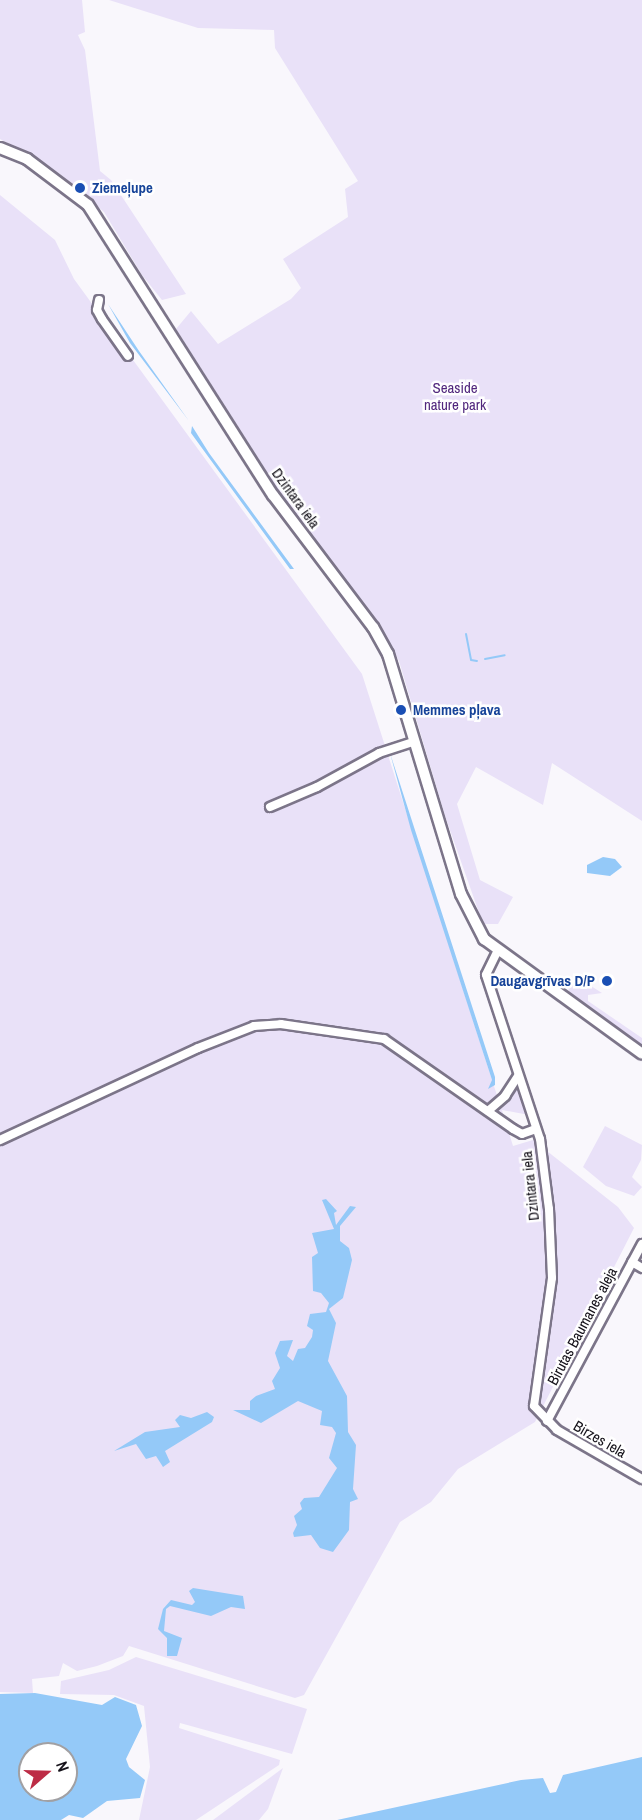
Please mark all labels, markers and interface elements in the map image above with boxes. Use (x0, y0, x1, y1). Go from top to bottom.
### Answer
place label: Ziemeļupe (92, 179, 153, 197)
marker: Ziemeļupe (73, 181, 87, 195)
park label: Seaside nature park (424, 378, 486, 413)
street label: Dzintara iela (268, 465, 324, 531)
place label: Memmes pļava (413, 701, 501, 719)
marker: Memmes pļava (394, 703, 408, 717)
place label: Daugavgrīvas D/P (490, 972, 595, 990)
marker: Daugavgrīvas D/P (600, 974, 614, 988)
street label: Dzintara iela (517, 1150, 543, 1222)
street label: Birutas Baumanes aleja (543, 1264, 621, 1388)
street label: Birzes iela (570, 1417, 630, 1461)
north arrow (18, 1742, 78, 1802)
text: N (51, 1758, 75, 1775)

